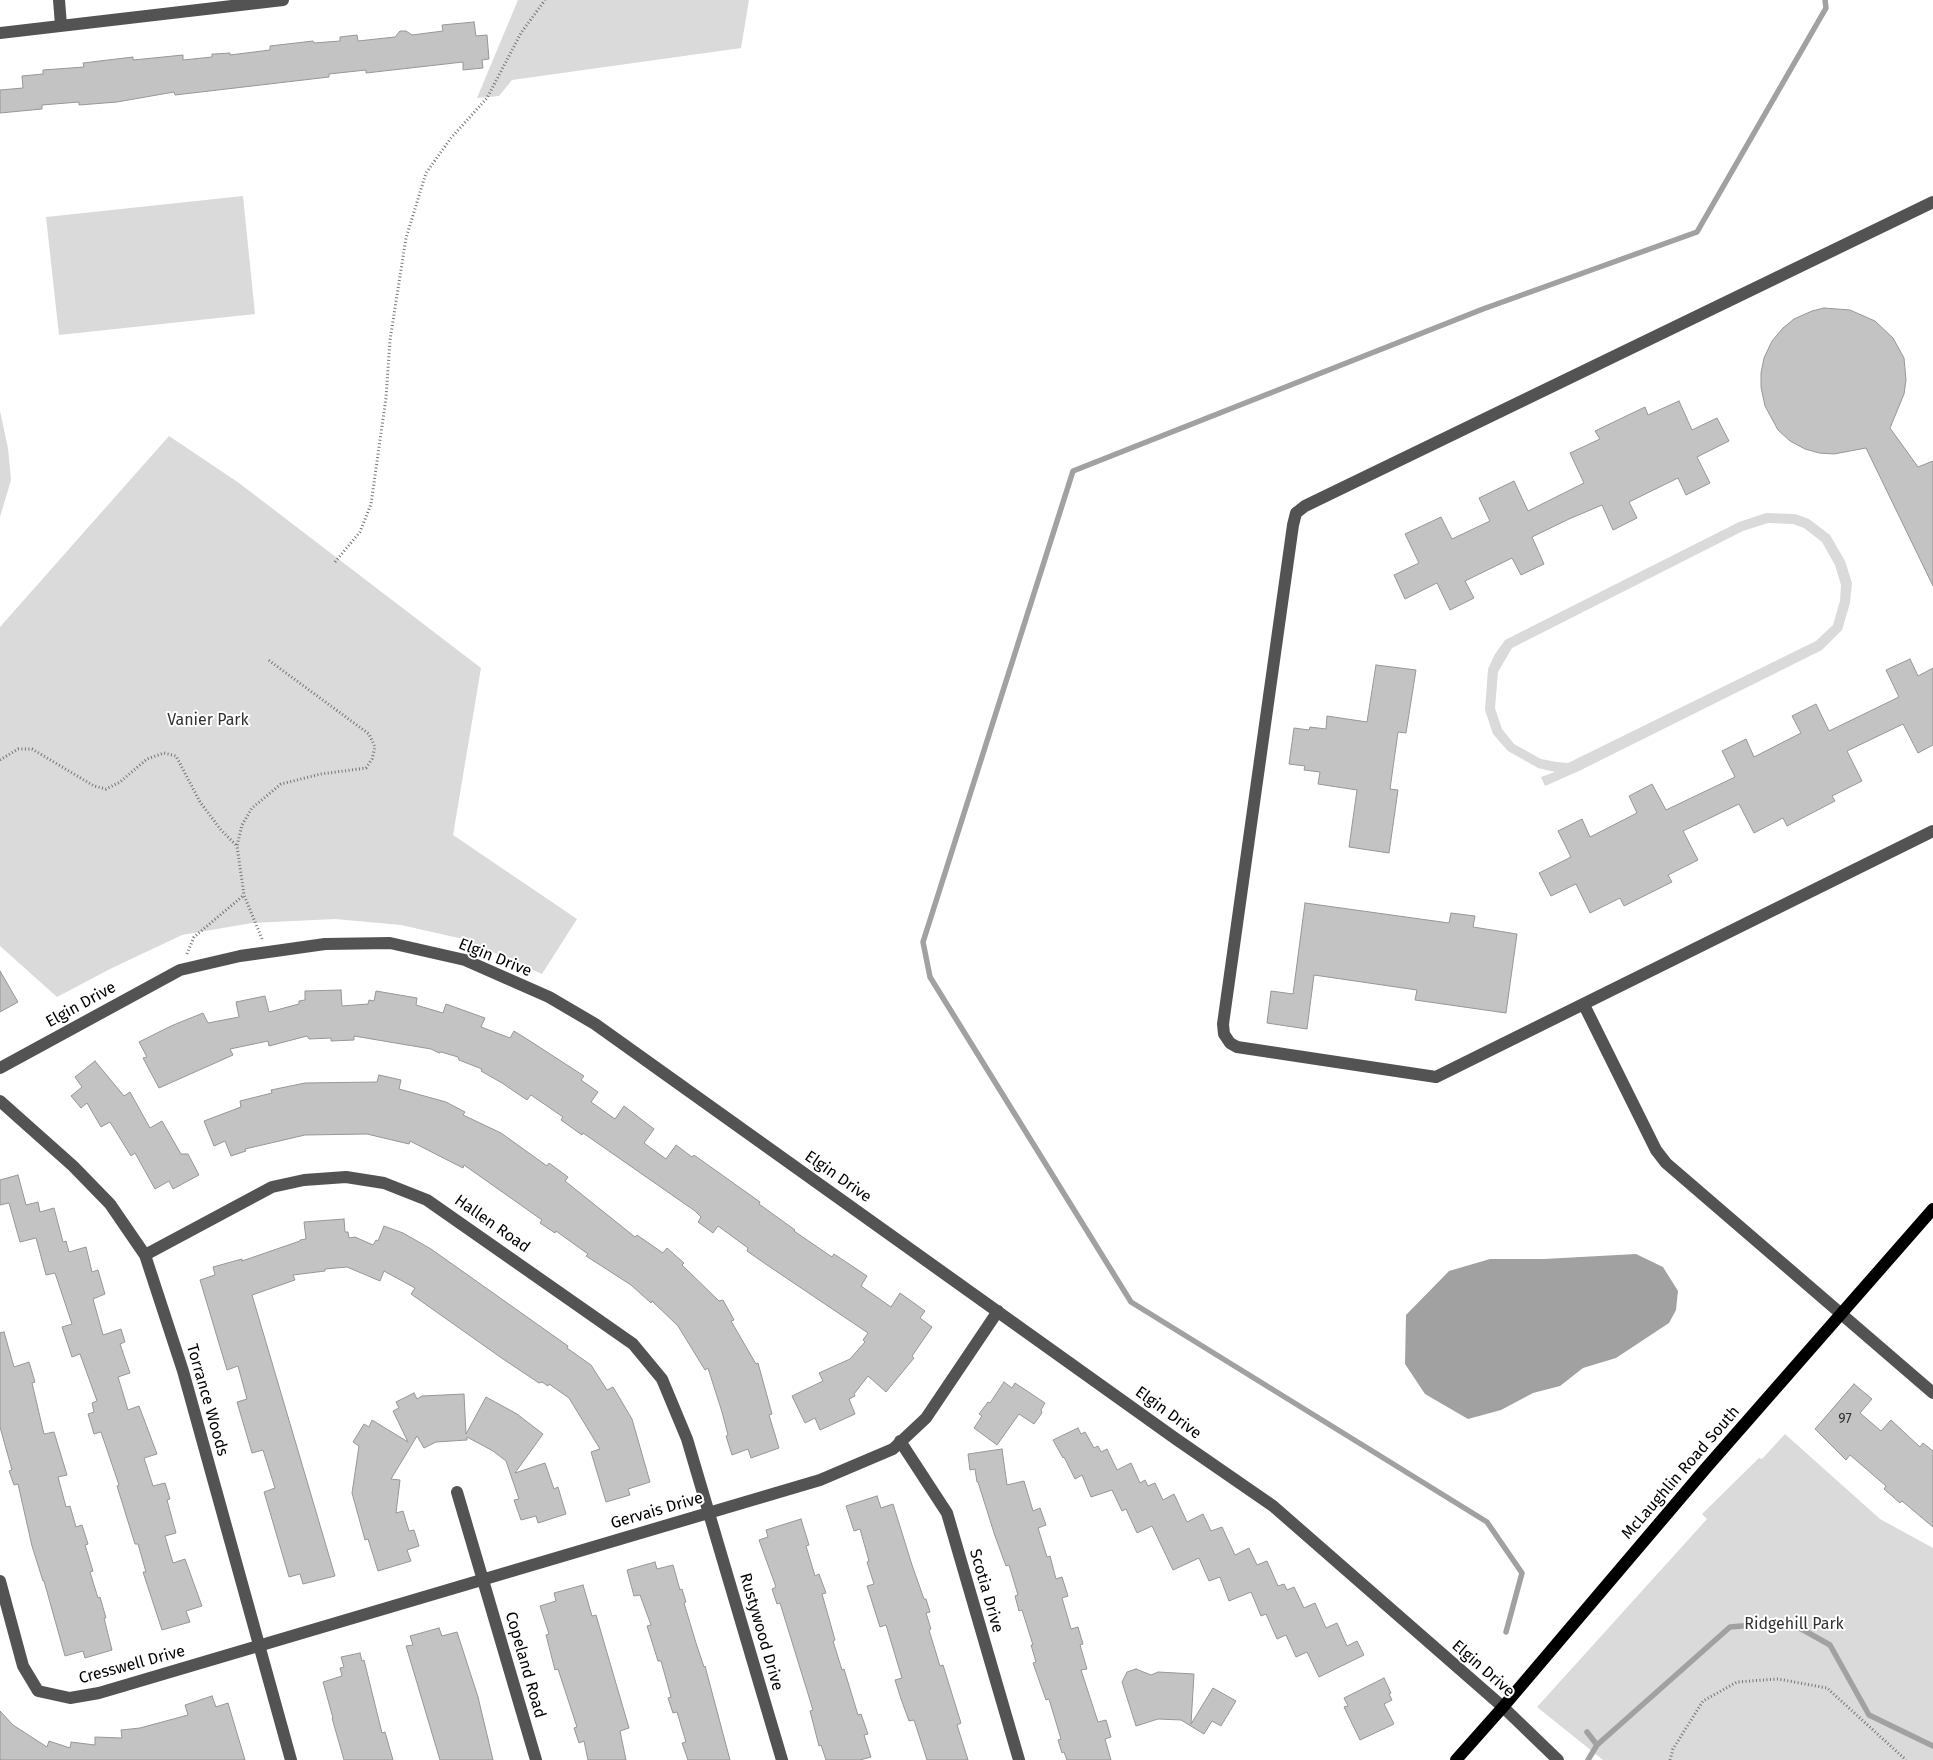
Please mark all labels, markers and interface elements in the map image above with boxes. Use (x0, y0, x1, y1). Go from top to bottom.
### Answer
park label: Vanier Park (167, 711, 249, 731)
street label: Elgin Drive (456, 935, 534, 981)
street label: Elgin Drive (43, 978, 119, 1032)
street label: Elgin Drive (801, 1147, 875, 1207)
street label: Hallen Road (450, 1191, 534, 1257)
street label: Torrance Woods (182, 1342, 232, 1458)
street label: Elgin Drive (1131, 1383, 1205, 1443)
street label: McLaughlin Road South (1618, 1403, 1744, 1543)
house number: 97 (1838, 1411, 1852, 1427)
street label: Gervais Drive (609, 1489, 705, 1533)
street label: Scotia Drive (965, 1547, 1007, 1635)
street label: Rustywood Drive (735, 1571, 787, 1693)
street label: Copeland Road (501, 1610, 549, 1720)
park label: Ridgehill Park (1744, 1615, 1844, 1635)
street label: Elgin Drive (1448, 1636, 1518, 1702)
street label: Cresswell Drive (77, 1642, 187, 1688)

